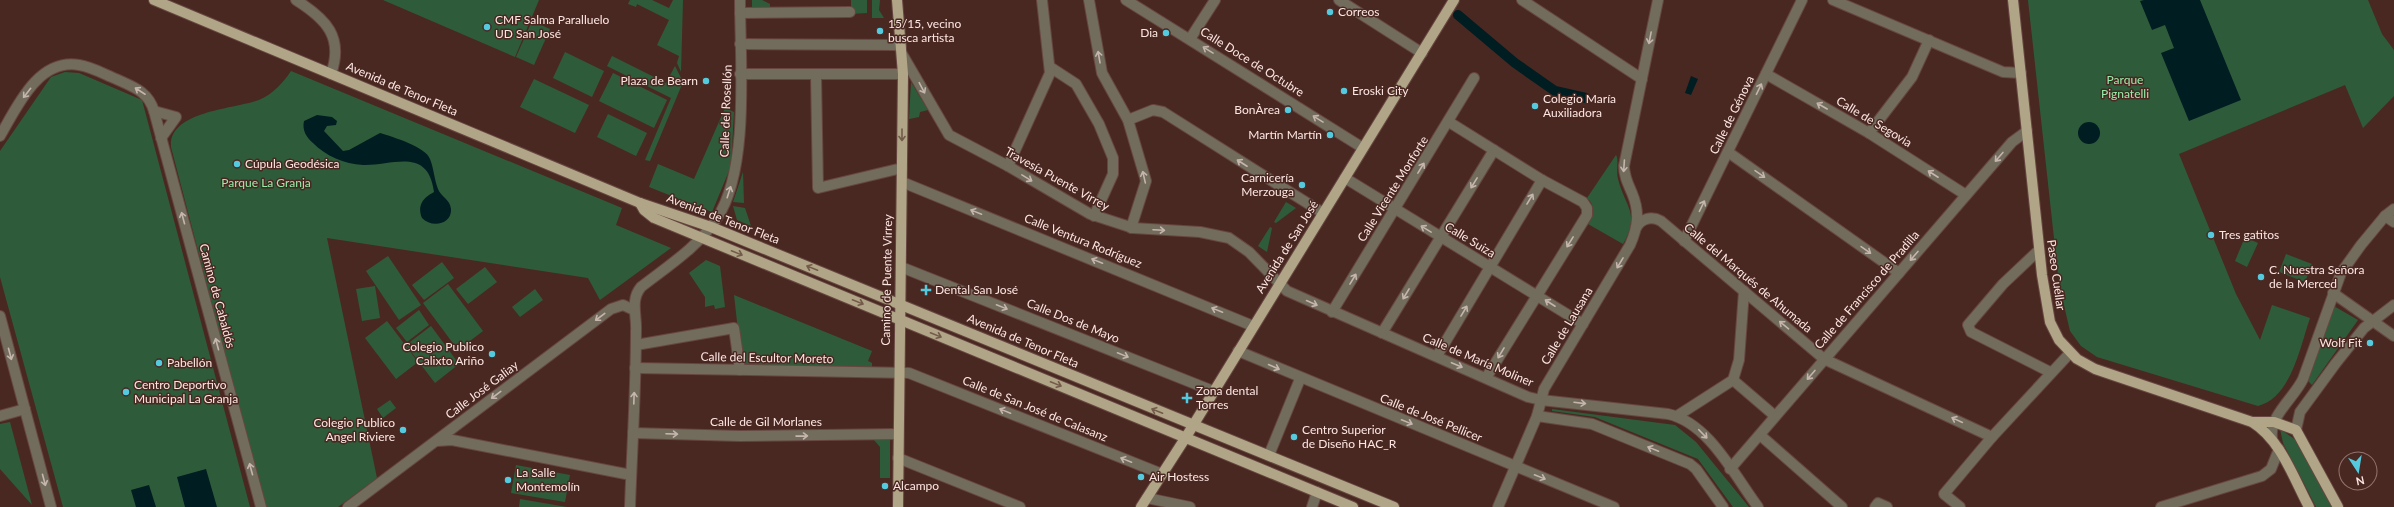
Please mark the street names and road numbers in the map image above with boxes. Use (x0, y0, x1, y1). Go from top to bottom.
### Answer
street label: Calle Doce de Octubre (1198, 24, 1307, 100)
street label: Avenida de Tenor Fleta (344, 58, 460, 119)
street label: Calle del Rosellón (716, 64, 735, 158)
street label: Calle de Génova (1706, 73, 1757, 157)
street label: Calle de Segovia (1834, 93, 1915, 150)
street label: Calle Vicente Monforte (1354, 133, 1431, 244)
street label: Travesía Puente Virrey (1002, 144, 1113, 214)
street label: Avenida de Tenor Fleta (665, 190, 782, 247)
street label: Avenida de San José (1252, 198, 1321, 296)
street label: Calle Ventura Rodríguez (1022, 210, 1145, 271)
street label: Camino de Puente Virrey (878, 213, 895, 346)
street label: Calle Suiza (1442, 219, 1498, 261)
street label: Calle del Marqués de Ahumada (1681, 220, 1816, 336)
street label: Calle de Francisco de Pradilla (1811, 227, 1922, 352)
street label: Paseo Cuéllar (2044, 239, 2069, 312)
street label: Camino de Cabaldós (196, 242, 239, 350)
street label: Calle de Lausana (1538, 284, 1596, 367)
street label: Calle Dos de Mayo (1025, 295, 1122, 346)
street label: Avenida de Tenor Fleta (965, 310, 1081, 371)
street label: Calle de María Moliner (1420, 329, 1537, 390)
street label: Calle del Escultor Moreto (700, 349, 834, 366)
street label: Calle José Galiay (442, 357, 522, 422)
street label: Calle de San José de Calasanz (960, 372, 1111, 445)
street label: Calle de José Pellicer (1378, 390, 1485, 445)
street label: Calle de Gil Morlanes (710, 414, 822, 429)

